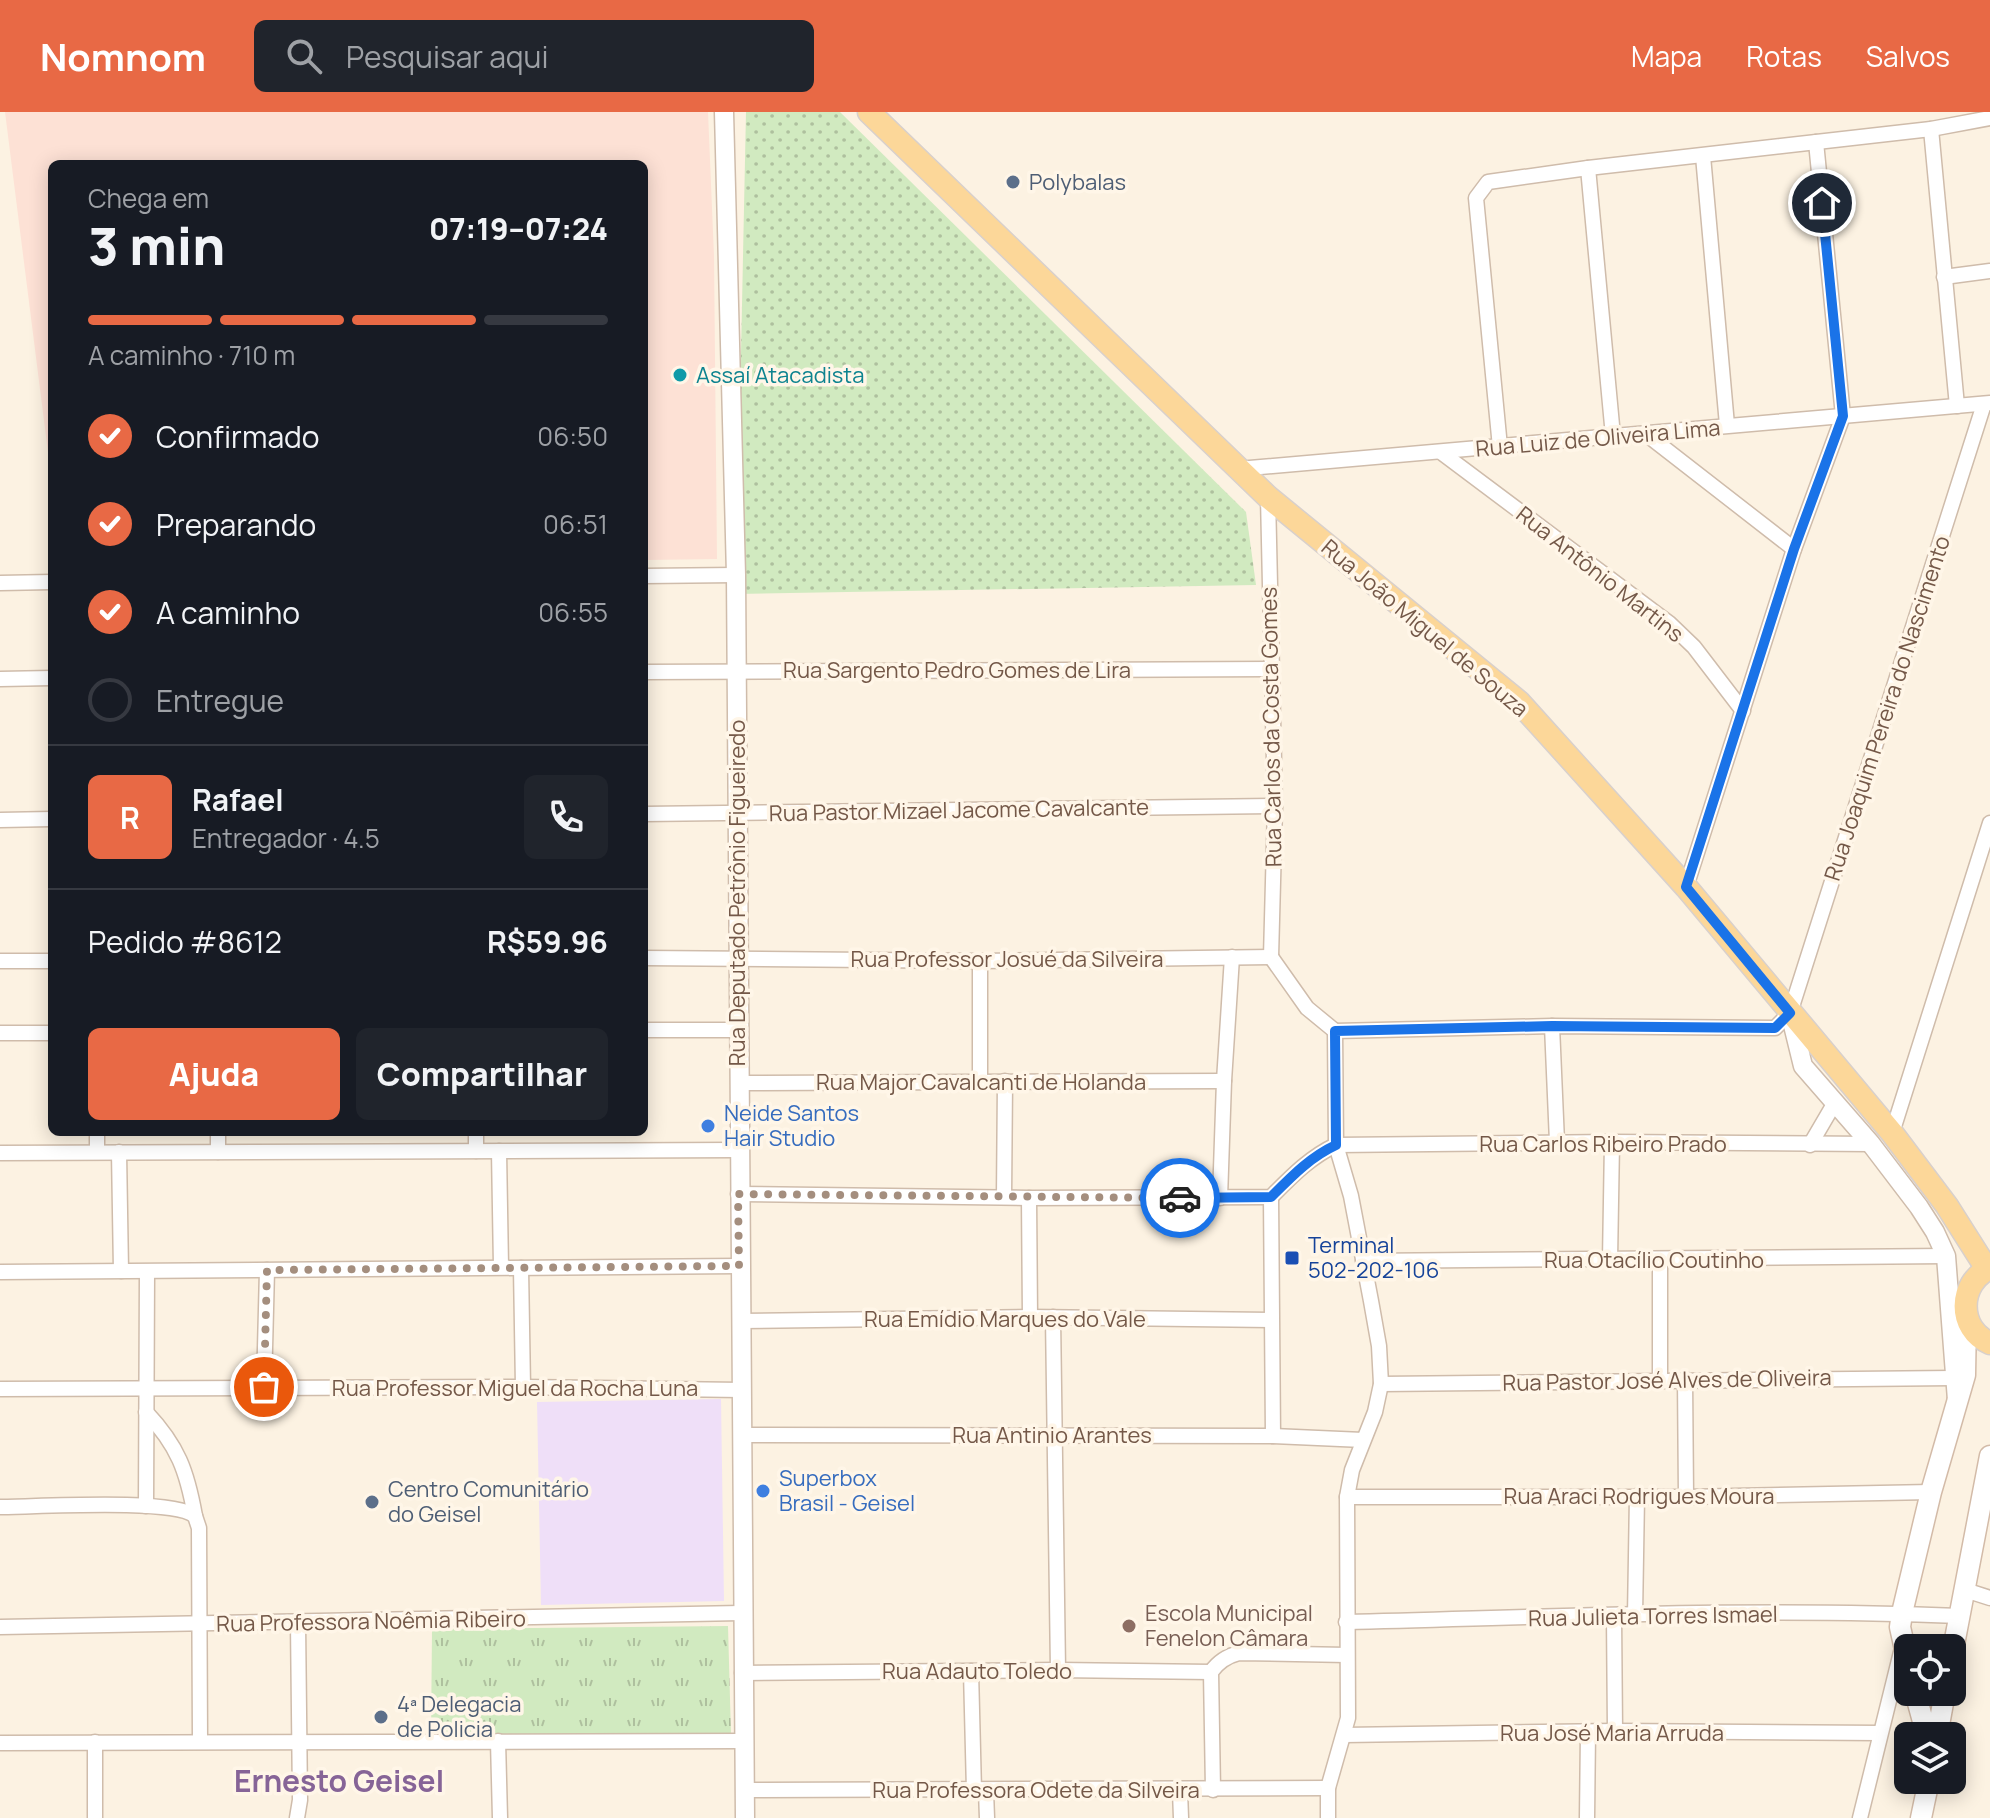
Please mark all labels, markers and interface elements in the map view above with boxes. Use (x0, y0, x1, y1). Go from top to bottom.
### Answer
search box (254, 20, 814, 92)
text: Nomnom (40, 30, 206, 82)
icon: search (282, 34, 326, 78)
text: Pesquisar aqui (346, 36, 548, 77)
text: Mapa (1631, 37, 1702, 75)
text: Rotas (1746, 37, 1822, 75)
text: Salvos (1866, 37, 1950, 75)
place label: Polybalas (1029, 167, 1126, 197)
pin (1788, 169, 1856, 237)
marker: Polybalas (1004, 173, 1022, 191)
text: Chega em (88, 180, 209, 216)
icon: home (1800, 181, 1844, 225)
text: 07:19–07:24 (429, 208, 608, 249)
text: 3 min (88, 210, 225, 281)
text: A caminho · 710 m (88, 337, 295, 373)
place label: Assaí Atacadista (696, 360, 864, 390)
marker: Assaí Atacadista (671, 366, 689, 384)
street label: Rua Luiz de Oliveira Lima (1474, 412, 1722, 464)
icon: check (88, 414, 132, 458)
text: Confirmado (156, 416, 320, 457)
text: 06:50 (537, 418, 608, 454)
street label: Rua Antônio Martins (1510, 499, 1690, 649)
icon: check (88, 502, 132, 546)
text: Preparando (156, 504, 316, 545)
text: 06:51 (543, 506, 608, 542)
street label: Rua João Miguel de Souza (1315, 532, 1535, 724)
street label: Rua Joaquim Pereira do Nascimento (1817, 532, 1957, 884)
street label: Rua Carlos da Costa Gomes (1254, 587, 1288, 867)
icon: check (88, 590, 132, 634)
text: A caminho (156, 592, 300, 633)
text: 06:55 (538, 594, 608, 630)
street label: Rua Sargento Pedro Gomes de Lira (783, 655, 1131, 685)
text: Entregue (156, 680, 284, 721)
street label: Rua Deputado Petrônio Figueiredo (722, 720, 752, 1066)
button: phone (524, 775, 608, 859)
text: Rafael (192, 779, 284, 820)
street label: Rua Pastor Mizael Jacome Cavalcante (769, 792, 1149, 828)
text: R (120, 797, 140, 838)
text: Entregador · 4.5 (192, 820, 380, 856)
text: Pedido #8612 (88, 921, 282, 962)
text: R$59.96 (487, 921, 608, 962)
street label: Rua Professor Josué da Silveira (850, 944, 1164, 974)
button: Ajuda (88, 1028, 340, 1120)
button: Compartilhar (356, 1028, 608, 1120)
street label: Rua Major Cavalcanti de Holanda (816, 1067, 1146, 1097)
place label: Neide Santos Hair Studio (724, 1098, 859, 1153)
marker: Neide Santos Hair Studio (699, 1117, 717, 1135)
street label: Rua Carlos Ribeiro Prado (1479, 1129, 1727, 1159)
courier (1140, 1158, 1220, 1238)
icon: car (1158, 1176, 1202, 1220)
place label: Terminal 502-202-106 (1308, 1230, 1439, 1285)
street label: Rua Otacílio Coutinho (1544, 1245, 1764, 1275)
marker: Terminal 502-202-106 (1283, 1249, 1301, 1267)
street label: Rua Emídio Marques do Vale (864, 1304, 1146, 1334)
pin (230, 1353, 298, 1421)
street label: Rua Pastor José Alves de Oliveira (1502, 1362, 1832, 1398)
icon: bag (242, 1365, 286, 1409)
street label: Rua Professor Miguel da Rocha Luna (332, 1373, 698, 1403)
street label: Rua Antinio Arantes (952, 1420, 1152, 1450)
place label: Superbox Brasil - Geisel (779, 1463, 915, 1518)
place label: Centro Comunitário do Geisel (388, 1474, 589, 1529)
street label: Rua Araci Rodrigues Moura (1504, 1481, 1774, 1511)
marker: Superbox Brasil - Geisel (754, 1482, 772, 1500)
marker: Centro Comunitário do Geisel (363, 1493, 381, 1511)
place label: Escola Municipal Fenelon Câmara (1145, 1598, 1313, 1653)
street label: Rua Julieta Torres Ismael (1528, 1599, 1778, 1633)
street label: Rua Professora Noêmia Ribeiro (216, 1603, 526, 1639)
marker: Escola Municipal Fenelon Câmara (1120, 1617, 1138, 1635)
map controls (1894, 1634, 1966, 1794)
button: locate (1894, 1634, 1966, 1706)
street label: Rua Adauto Toledo (882, 1656, 1072, 1686)
place label: 4ª Delegacia de Policia (397, 1689, 521, 1744)
marker: 4ª Delegacia de Policia (372, 1708, 390, 1726)
street label: Rua José Maria Arruda (1500, 1718, 1724, 1748)
button: layers (1894, 1722, 1966, 1794)
district label: Ernesto Geisel (234, 1760, 444, 1801)
street label: Rua Professora Odete da Silveira (872, 1775, 1200, 1805)

